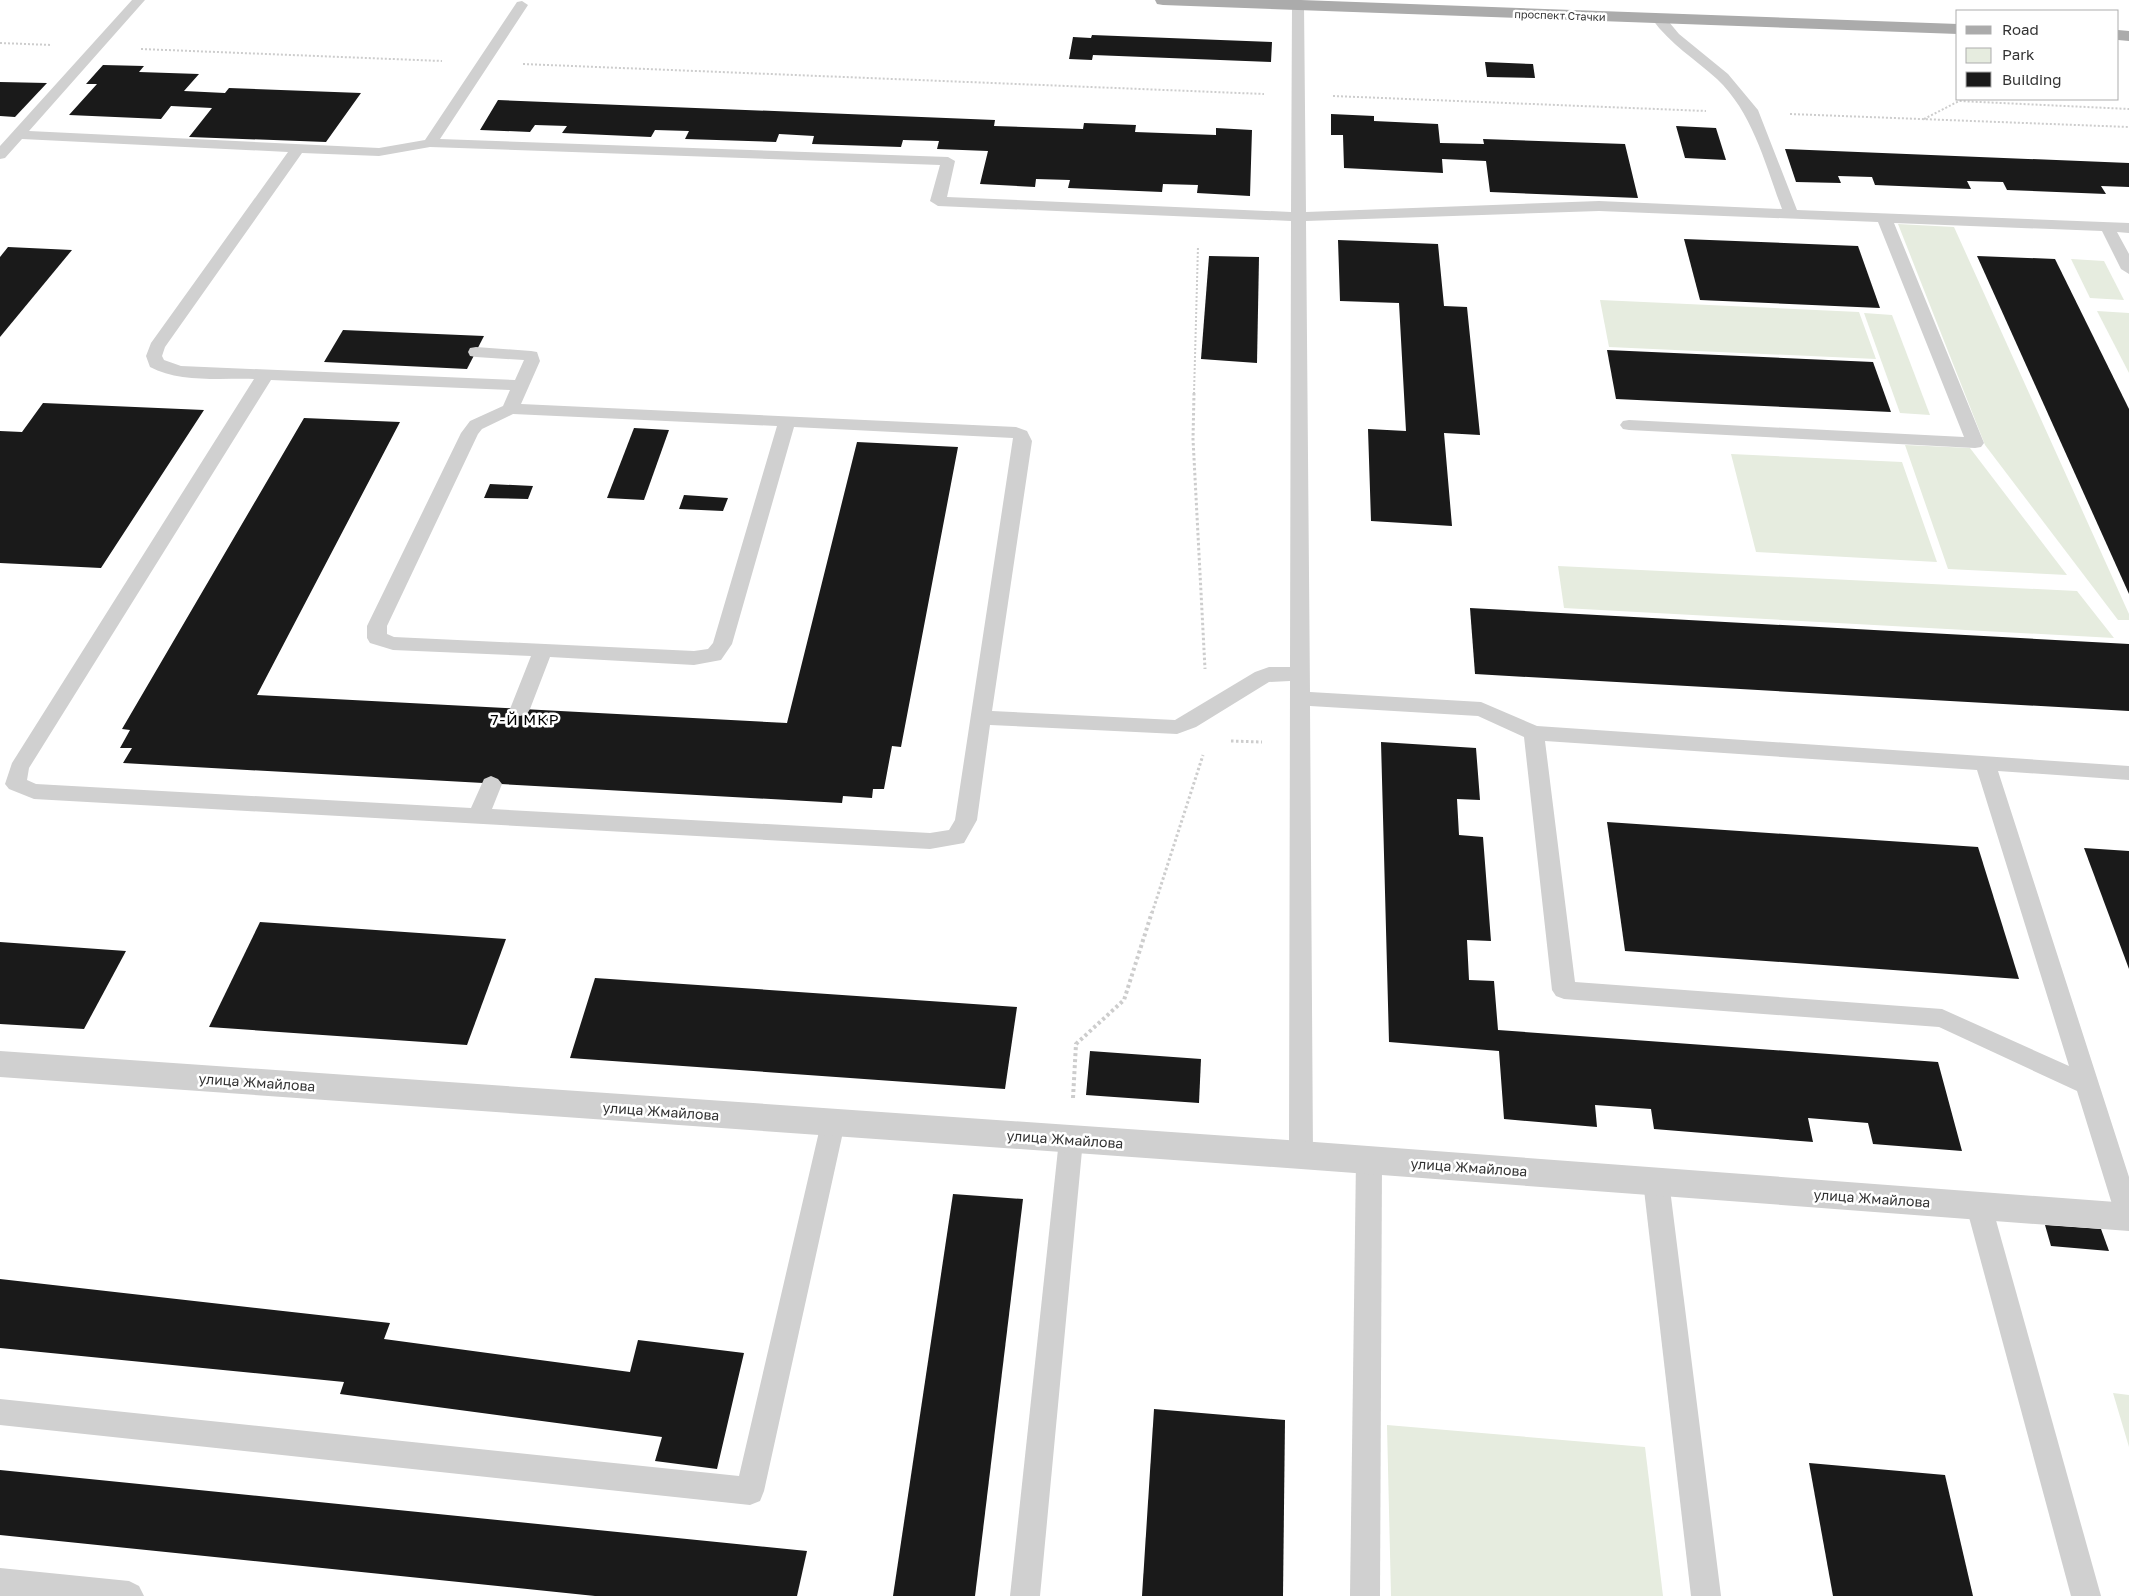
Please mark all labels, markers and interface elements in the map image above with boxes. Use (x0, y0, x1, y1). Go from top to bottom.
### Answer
street label: проспект Стачки (1514, 7, 1606, 23)
legend (1956, 10, 2119, 100)
text: Road (2002, 20, 2039, 38)
text: Park (2002, 45, 2035, 63)
text: Building (2002, 70, 2062, 88)
district label: 7-Й МКР (490, 710, 560, 728)
street label: улица Жмайлова (198, 1069, 316, 1095)
street label: улица Жмайлова (602, 1098, 720, 1124)
street label: улица Жмайлова (1006, 1126, 1124, 1152)
street label: улица Жмайлова (1410, 1154, 1528, 1180)
street label: улица Жмайлова (1813, 1185, 1931, 1211)

